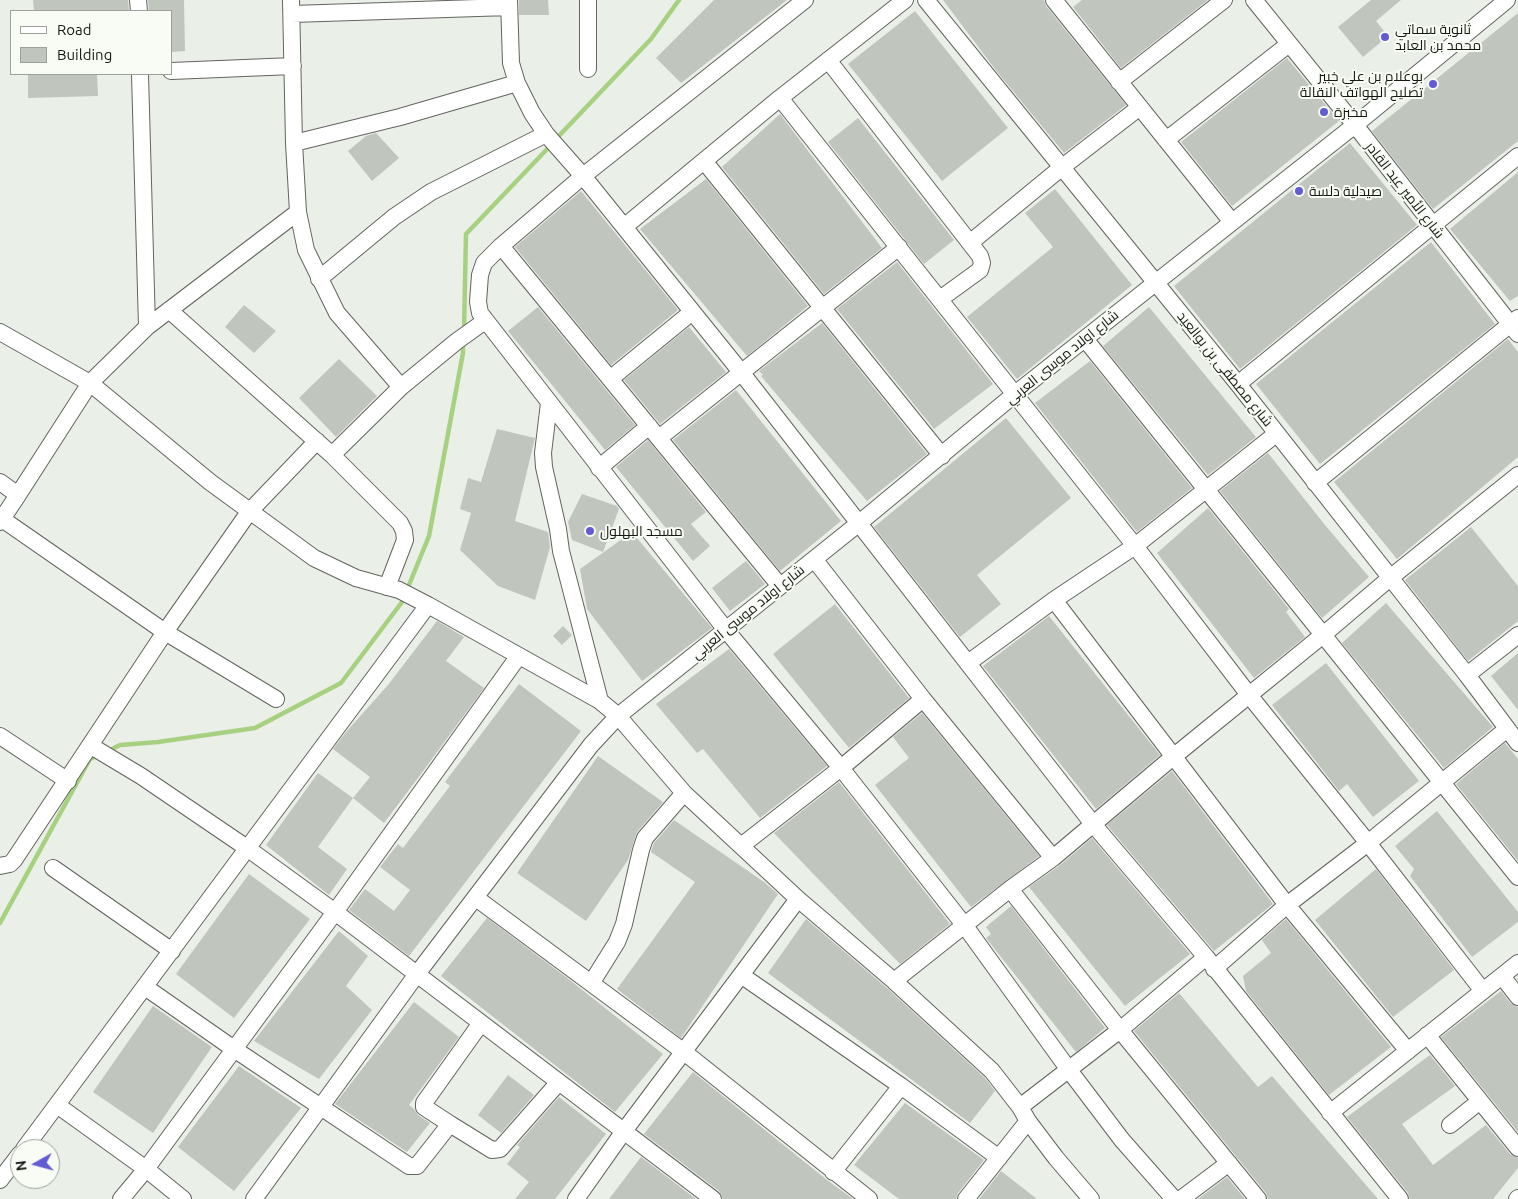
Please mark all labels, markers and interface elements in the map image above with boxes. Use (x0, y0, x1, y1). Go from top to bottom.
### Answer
legend (10, 10, 172, 75)
text: Road (57, 21, 92, 38)
place label: ثانوية سماتي محمد بن العابد (1395, 21, 1481, 54)
marker: ثانوية سماتي محمد بن العابد (1379, 31, 1391, 43)
text: Building (57, 46, 112, 63)
place label: بوعلام بن علي خبير تصليح الهواتف النقالة (1300, 68, 1423, 100)
marker: بوعلام بن علي خبير تصليح الهواتف النقالة (1427, 78, 1439, 90)
place label: مخبزة (1334, 104, 1368, 120)
marker: مخبزة (1318, 106, 1330, 118)
street label: شارع الأمير عبد القادر (1362, 138, 1448, 242)
place label: صيدلية دلسة (1309, 183, 1382, 199)
marker: صيدلية دلسة (1293, 185, 1305, 197)
street label: شارع اولاد موسى العربي (1002, 306, 1122, 408)
street label: شارع مصطفى بن بوالعيد (1173, 308, 1277, 430)
place label: مسجد البهلول (600, 523, 683, 539)
marker: مسجد البهلول (584, 525, 596, 537)
street label: شارع اولاد موسى العربي (688, 561, 808, 663)
north arrow (10, 1139, 60, 1189)
text: N (13, 1160, 30, 1172)

